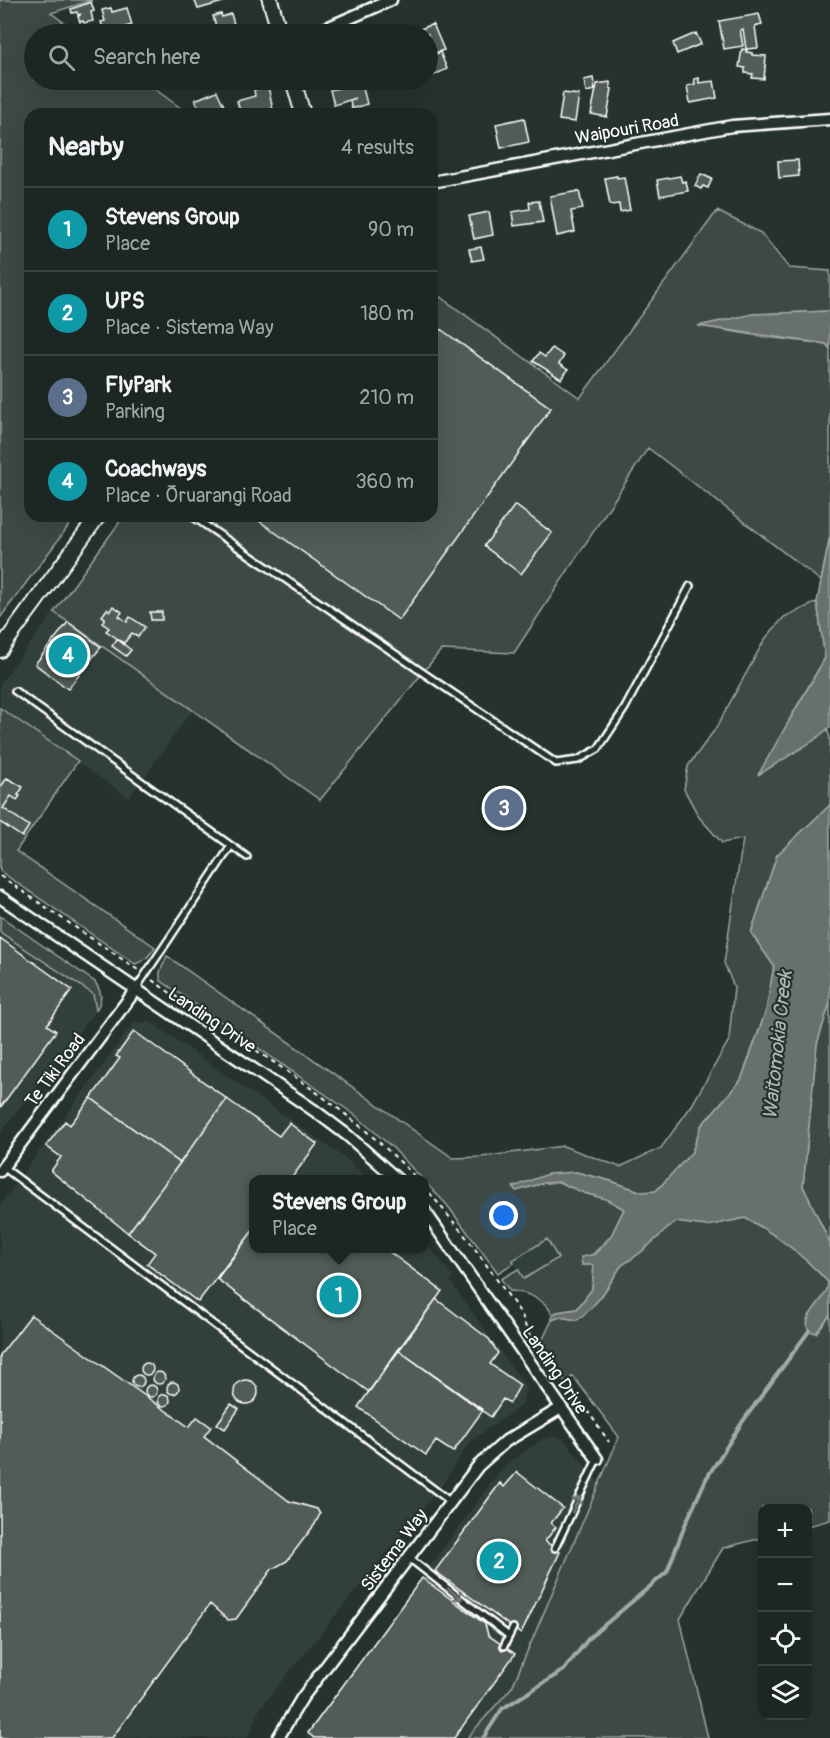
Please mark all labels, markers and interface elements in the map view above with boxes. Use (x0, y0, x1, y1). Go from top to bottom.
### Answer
search box (24, 24, 438, 90)
icon: search (45, 41, 78, 74)
text: Search here (93, 43, 200, 71)
street label: Waipouri Road (573, 109, 681, 150)
text: Nearby (48, 131, 124, 163)
text: 4 results (341, 135, 414, 160)
text: Stevens Group (105, 203, 240, 231)
text: 1 (64, 217, 71, 242)
text: 90 m (368, 217, 414, 242)
text: Place (105, 231, 150, 256)
text: UPS (105, 287, 145, 315)
text: 2 (62, 301, 73, 326)
text: 180 m (360, 301, 414, 326)
text: Place · Sistema Way (105, 315, 273, 340)
text: FlyPark (105, 371, 171, 399)
text: 3 (62, 385, 73, 410)
text: 210 m (359, 385, 414, 410)
text: Parking (105, 399, 165, 424)
text: Coachways (105, 455, 206, 483)
text: 4 (62, 469, 73, 494)
text: 360 m (355, 469, 414, 494)
text: Place · Ōruarangi Road (105, 483, 292, 508)
pin: 4 (48, 632, 88, 678)
pin: 3 (484, 786, 524, 830)
water label: Waitomokia Creek (757, 968, 798, 1121)
street label: Landing Drive (163, 982, 260, 1058)
street label: Te Tiki Road (20, 1029, 91, 1112)
popup (249, 1175, 429, 1253)
text: Stevens Group (272, 1188, 406, 1216)
your location (489, 1201, 518, 1230)
text: Place (272, 1216, 317, 1241)
pin: 1 (320, 1272, 358, 1318)
street label: Landing Drive (517, 1322, 593, 1419)
one-way arrow (570, 1495, 582, 1513)
street label: Sistema Way (356, 1504, 433, 1596)
map controls (758, 1504, 812, 1720)
button: + (758, 1504, 812, 1558)
pin: 2 (480, 1538, 518, 1584)
button: − (758, 1558, 812, 1612)
one-way arrow (446, 1588, 462, 1601)
button: locate (758, 1612, 812, 1666)
button: layers (758, 1666, 812, 1720)

